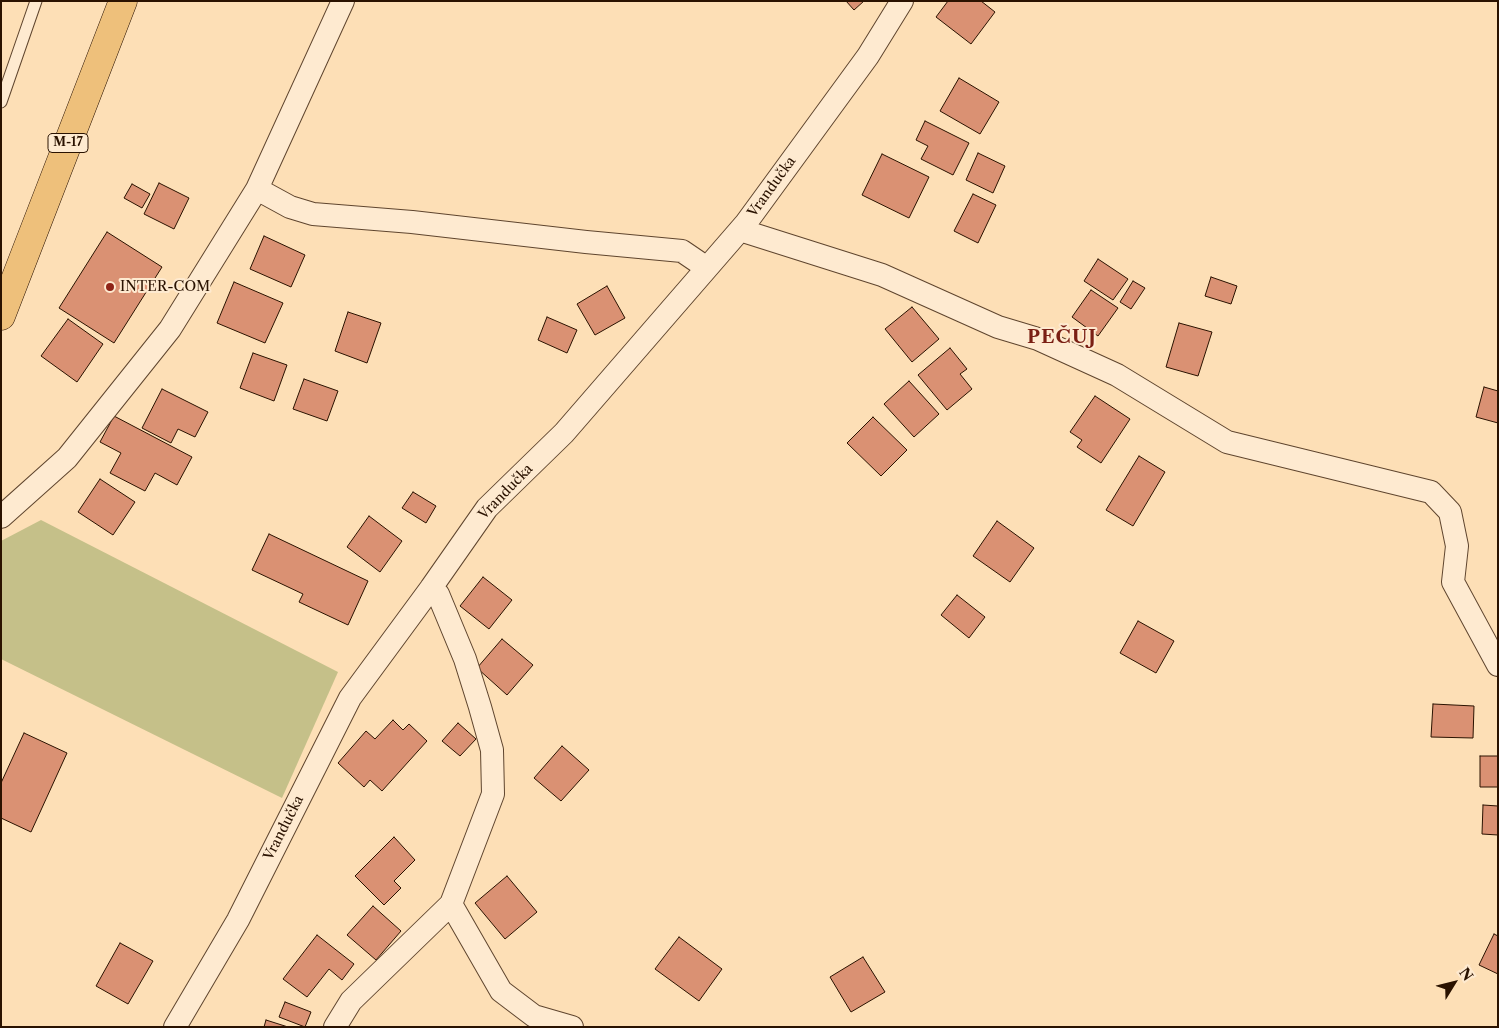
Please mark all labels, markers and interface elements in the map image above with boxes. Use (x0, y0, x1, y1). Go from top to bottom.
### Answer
road number: M-17 (48, 134, 88, 152)
street label: Vrandučka (744, 153, 800, 221)
place label: INTER-COM (120, 279, 210, 295)
marker: INTER-COM (104, 281, 116, 293)
district label: PEČUJ (1026, 327, 1098, 349)
street label: Vrandučka (475, 461, 537, 523)
street label: Vrandučka (260, 793, 308, 863)
north arrow (1429, 958, 1479, 1008)
text: N (1455, 964, 1477, 984)

